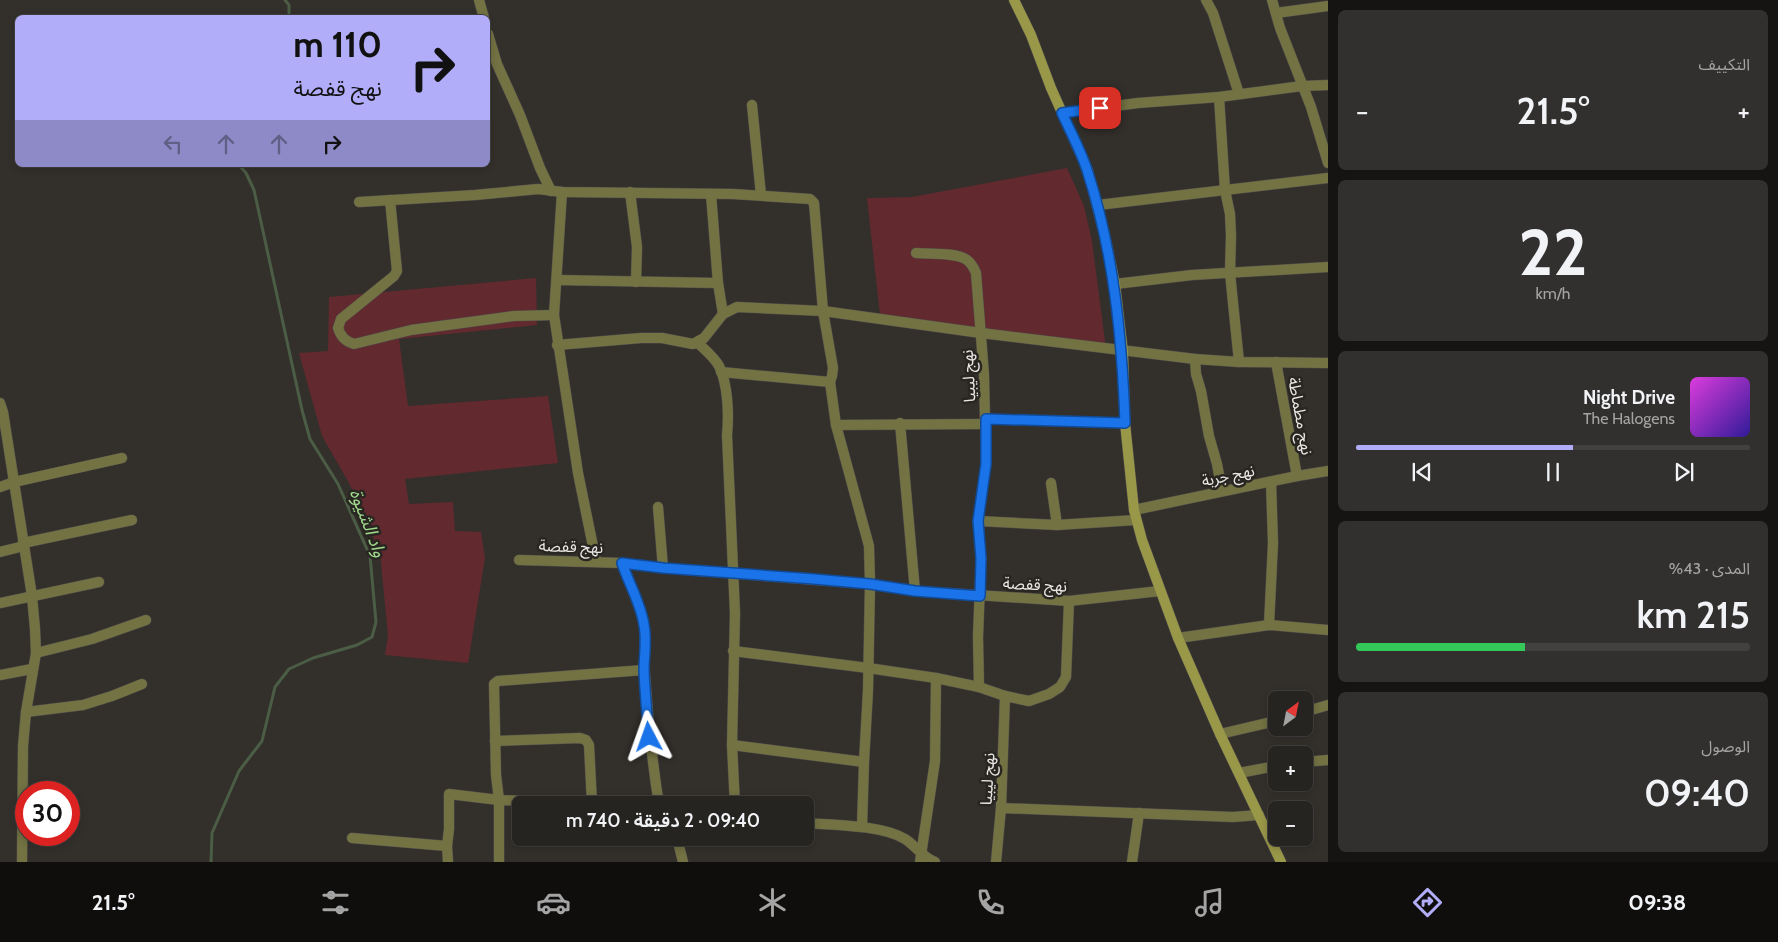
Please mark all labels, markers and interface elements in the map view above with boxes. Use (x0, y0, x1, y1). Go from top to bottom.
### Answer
text: 110 m (293, 23, 382, 66)
icon: right (400, 35, 465, 100)
text: التكييف (1698, 55, 1750, 74)
text: نهج قفصة (293, 75, 382, 102)
pin (1079, 87, 1121, 129)
text: 21.5° (1516, 87, 1590, 134)
icon: arrive (1086, 94, 1114, 122)
text: − (1356, 94, 1368, 128)
text: + (1738, 94, 1750, 128)
icon: left (159, 130, 187, 158)
icon: ahead (212, 130, 240, 158)
icon: ahead (265, 130, 293, 158)
icon: right (318, 130, 346, 158)
text: 22 (1519, 212, 1587, 291)
text: km/h (1535, 284, 1571, 303)
street label: نهج ليبيا (958, 349, 982, 403)
street label: نهج مطماطة (1281, 376, 1317, 457)
text: Night Drive (1583, 386, 1675, 409)
text: The Halogens (1583, 409, 1675, 428)
icon: previous (1408, 458, 1436, 486)
icon: pause (1539, 458, 1567, 486)
icon: next (1670, 458, 1698, 486)
street label: نهج جربة (1200, 461, 1257, 493)
water label: واد الشيوة (345, 486, 391, 560)
street label: نهج قفصة (538, 536, 604, 560)
text: المدى · 43% (1669, 559, 1750, 578)
street label: نهج قفصة (1002, 573, 1068, 599)
text: 215 km (1636, 591, 1750, 638)
north arrow (1268, 691, 1312, 736)
map controls (1268, 691, 1313, 846)
position arrow (622, 710, 674, 762)
text: الوصول (1701, 737, 1750, 756)
button: + (1268, 746, 1313, 791)
street label: نهج ليبيا (977, 752, 1001, 806)
text: 09:40 (1644, 769, 1750, 816)
speed limit sign: 30 (15, 781, 80, 846)
button: − (1268, 801, 1313, 846)
text: 09:40 · 2 دقيقة · 740 m (566, 809, 760, 832)
icon: filters (318, 885, 353, 920)
icon: car (536, 885, 571, 920)
icon: climate (755, 885, 790, 920)
icon: phone (973, 885, 1008, 920)
icon: music (1192, 885, 1227, 920)
icon: directions (1410, 885, 1445, 920)
text: 21.5° (92, 889, 135, 916)
text: 09:38 (1628, 889, 1686, 916)

